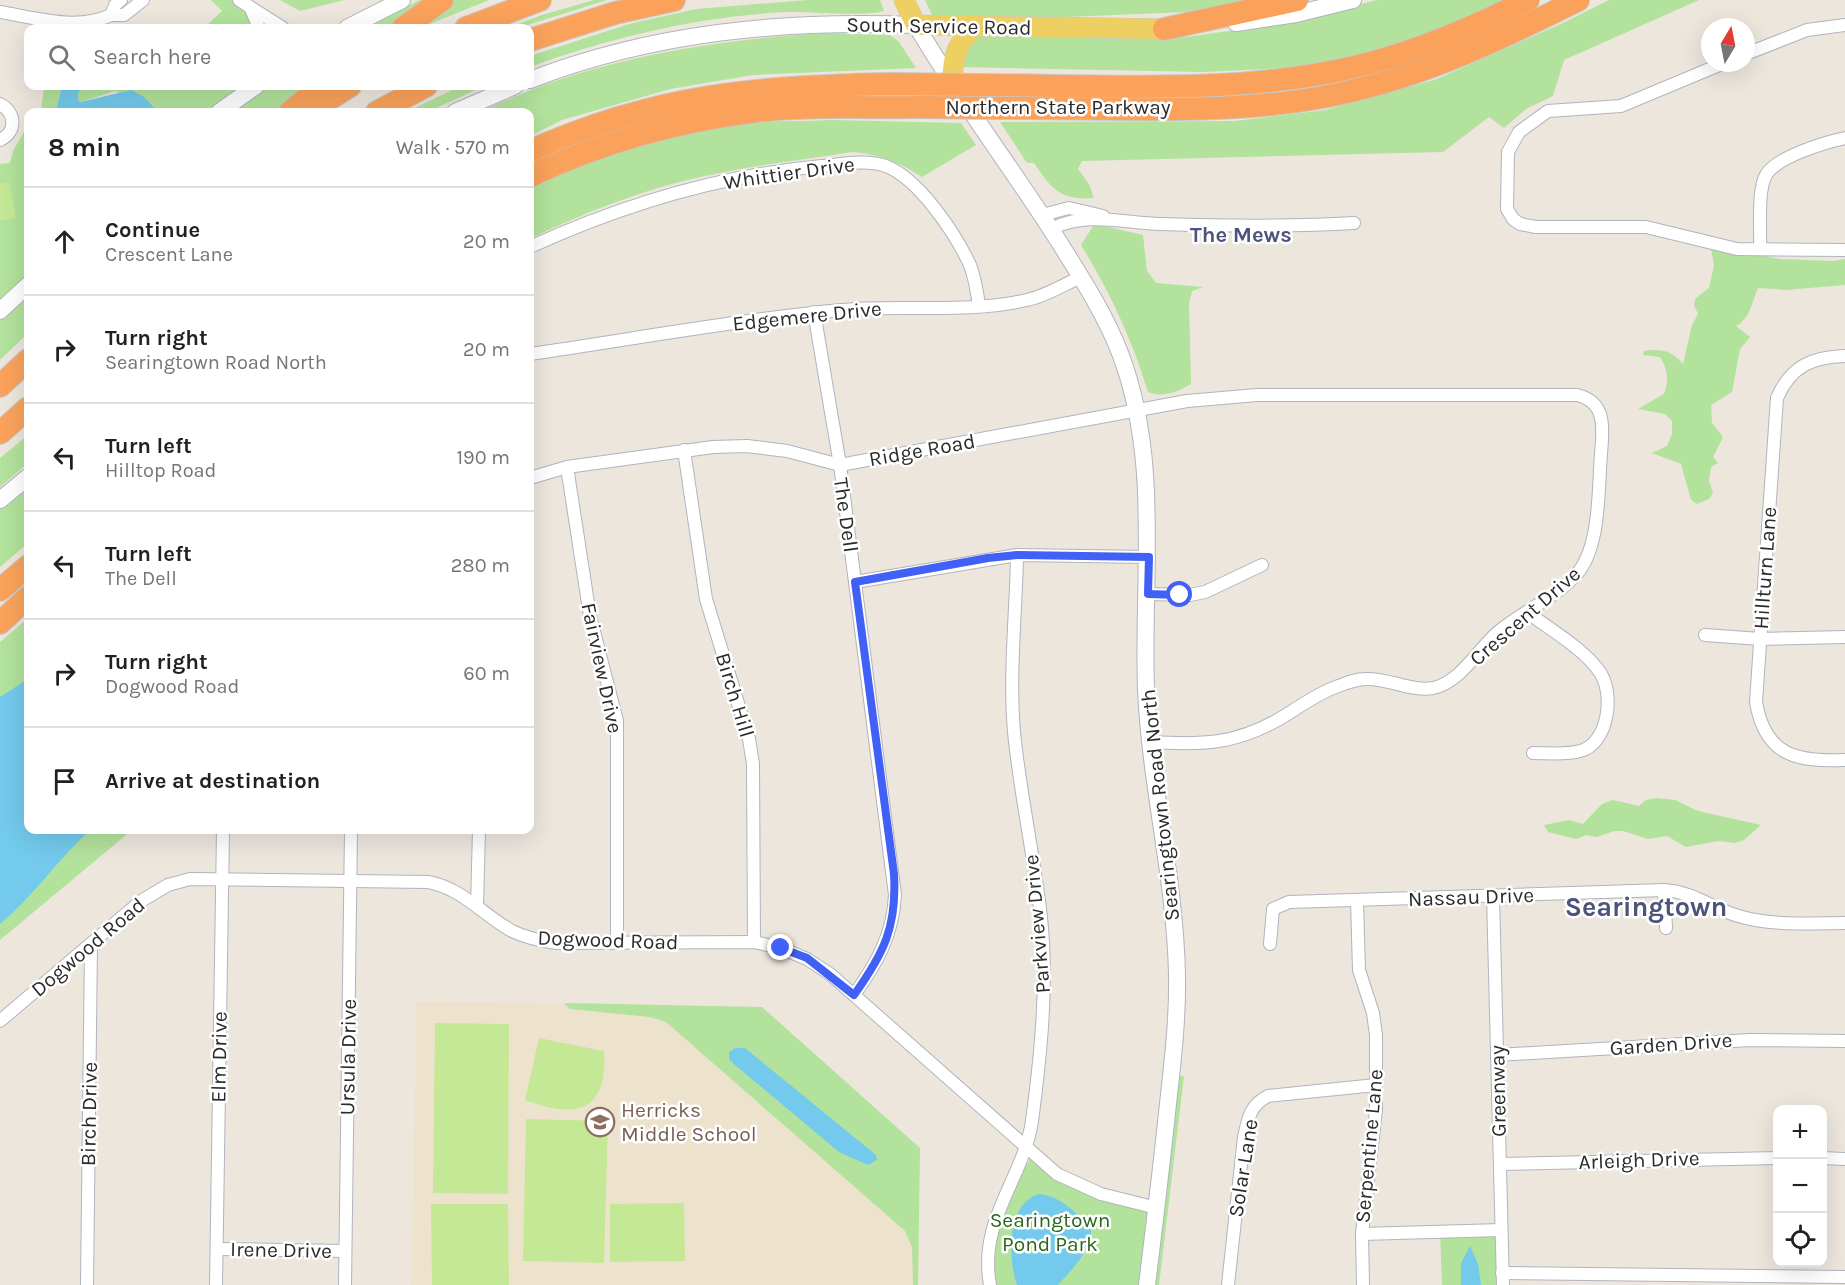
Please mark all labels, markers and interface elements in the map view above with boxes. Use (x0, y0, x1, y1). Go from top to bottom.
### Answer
street label: South Service Road (846, 12, 1032, 40)
north arrow (1701, 18, 1755, 72)
search box (24, 24, 534, 90)
icon: search (45, 41, 78, 74)
text: Search here (93, 44, 211, 70)
street label: Northern State Parkway (945, 95, 1171, 119)
text: 8 min (48, 132, 121, 163)
text: Walk · 570 m (396, 136, 510, 159)
street label: Whittier Drive (722, 152, 856, 194)
text: Continue (105, 217, 200, 243)
district label: The Mews (1190, 222, 1292, 248)
icon: ahead (48, 225, 81, 258)
text: 20 m (463, 230, 510, 253)
text: Crescent Lane (105, 243, 233, 266)
street label: Edgemere Drive (731, 296, 883, 336)
text: Turn right (105, 325, 208, 351)
icon: right (48, 333, 81, 366)
text: 20 m (463, 338, 510, 361)
text: Searingtown Road North (105, 351, 327, 374)
street label: Ridge Road (867, 429, 977, 471)
text: Turn left (105, 433, 192, 459)
icon: left (48, 441, 81, 474)
text: 190 m (456, 446, 510, 469)
text: Hilltop Road (105, 459, 216, 482)
street label: The Dell (829, 476, 863, 554)
street label: Hillturn Lane (1749, 506, 1781, 630)
text: Turn left (105, 541, 192, 567)
icon: left (48, 549, 81, 582)
text: 280 m (451, 554, 510, 577)
street label: Crescent Drive (1465, 562, 1585, 670)
text: The Dell (105, 567, 177, 590)
route start (1166, 581, 1192, 607)
street label: Fairview Drive (576, 601, 628, 735)
text: Turn right (105, 649, 208, 675)
street label: Birch Hill (711, 650, 759, 740)
icon: right (48, 657, 81, 690)
text: 60 m (463, 662, 510, 685)
text: Dogwood Road (105, 675, 239, 698)
street label: Searingtown Road North (1136, 688, 1184, 922)
icon: arrive (48, 765, 81, 798)
text: Arrive at destination (105, 768, 320, 794)
street label: Parkview Drive (1019, 853, 1055, 995)
street label: Nassau Drive (1407, 883, 1535, 911)
district label: Searingtown (1565, 891, 1727, 923)
street label: Dogwood Road (26, 892, 150, 1002)
street label: Dogwood Road (537, 926, 679, 954)
route end (767, 934, 793, 960)
street label: Ursula Drive (335, 999, 361, 1115)
street label: Elm Drive (206, 1011, 232, 1103)
street label: Garden Drive (1609, 1028, 1733, 1060)
street label: Greenway (1485, 1045, 1511, 1137)
street label: Birch Drive (76, 1062, 102, 1166)
street label: Serpentine Lane (1350, 1068, 1388, 1224)
place label: Herricks Middle School (621, 1098, 757, 1146)
map controls (1773, 1105, 1827, 1267)
button: + (1773, 1105, 1827, 1159)
school or university icon: Herricks Middle School (584, 1106, 616, 1138)
street label: Solar Lane (1223, 1117, 1263, 1219)
street label: Arleigh Drive (1578, 1146, 1700, 1174)
button: − (1773, 1159, 1827, 1213)
park label: Searingtown Pond Park (990, 1208, 1110, 1256)
button: locate (1773, 1213, 1827, 1267)
street label: Irene Drive (230, 1237, 332, 1263)

